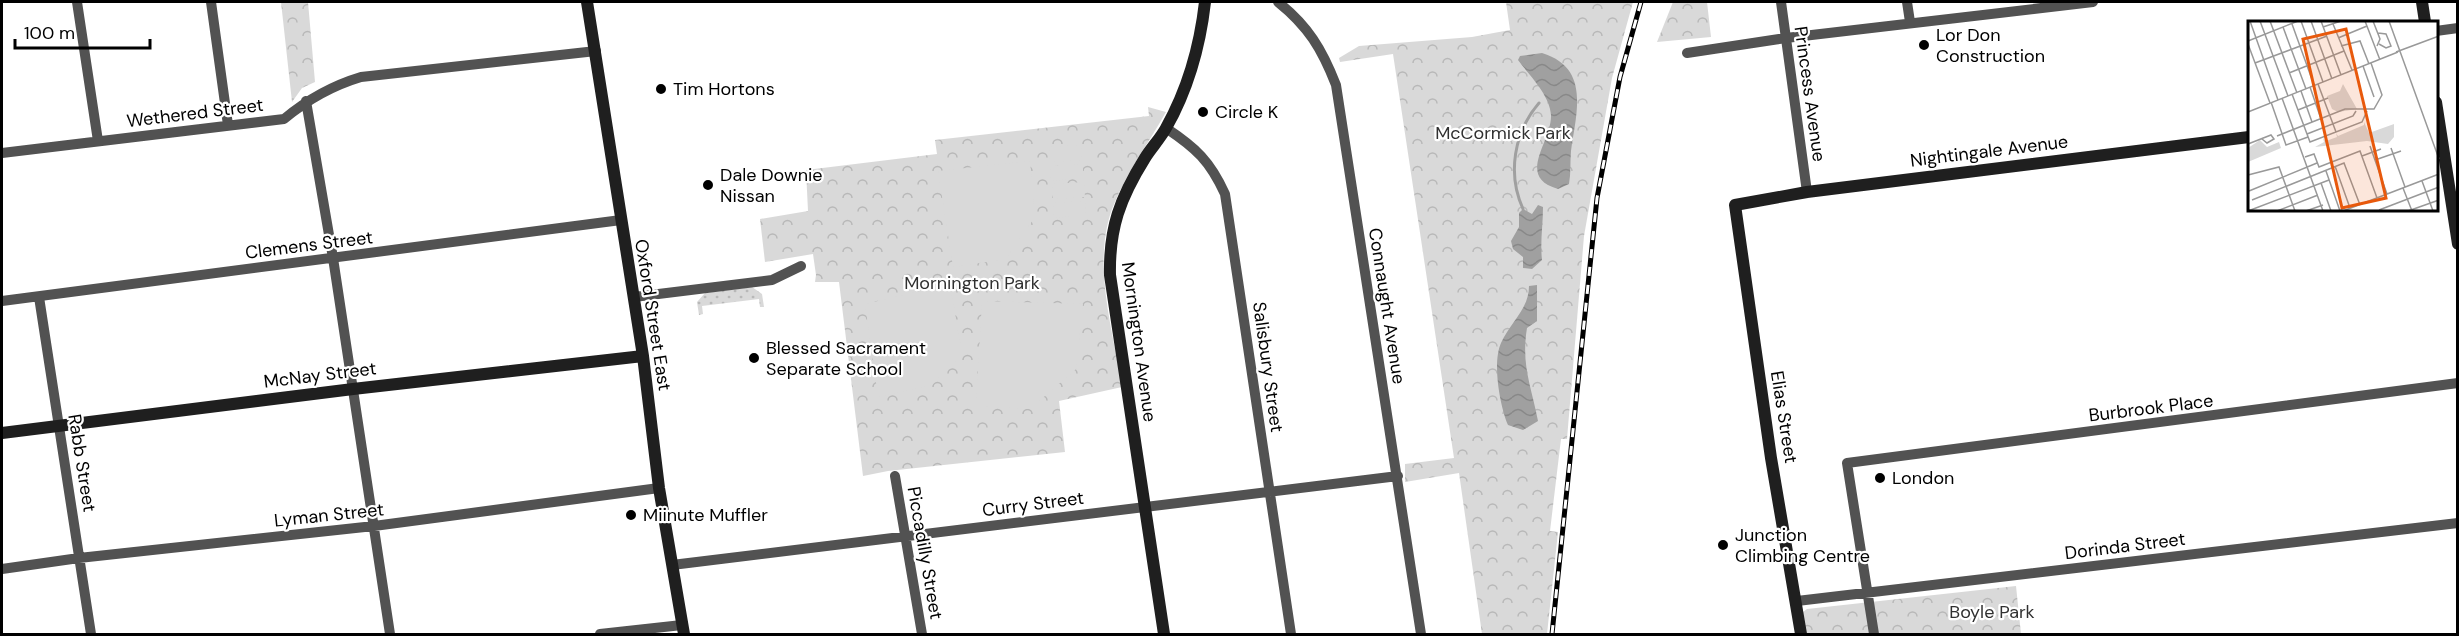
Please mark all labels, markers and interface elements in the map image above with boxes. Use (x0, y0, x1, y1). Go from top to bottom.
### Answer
scale bar (15, 12, 150, 50)
text: 100 m (24, 21, 75, 45)
inset map (2248, 21, 2438, 212)
place label: Lor Don Construction (1936, 23, 2045, 68)
street label: Princess Avenue (1789, 25, 1831, 163)
marker: Lor Don Construction (1917, 38, 1931, 52)
place label: Tim Hortons (673, 77, 775, 101)
marker: Tim Hortons (654, 82, 668, 96)
street label: Wethered Street (125, 93, 265, 133)
place label: Circle K (1215, 100, 1279, 124)
marker: Circle K (1196, 105, 1210, 119)
park label: McCormick Park (1435, 121, 1571, 145)
street label: Nightingale Avenue (1909, 129, 2069, 173)
place label: Dale Downie Nissan (720, 163, 823, 208)
marker: Dale Downie Nissan (701, 178, 715, 192)
street label: Clemens Street (244, 225, 374, 265)
street label: Connaught Avenue (1363, 226, 1411, 386)
street label: Oxford Street East (629, 237, 677, 393)
street label: Mornington Avenue (1116, 260, 1162, 424)
park label: Mornington Park (904, 271, 1040, 295)
street label: Salisbury Street (1247, 300, 1289, 434)
place label: Blessed Sacrament Separate School (766, 336, 926, 381)
marker: Blessed Sacrament Separate School (747, 351, 761, 365)
street label: McNay Street (262, 356, 378, 394)
street label: Elias Street (1765, 369, 1803, 465)
street label: Burbrook Place (2087, 388, 2215, 428)
street label: Rabb Street (62, 412, 102, 514)
place label: London (1892, 466, 1954, 490)
marker: London (1873, 471, 1887, 485)
street label: Piccadilly Street (901, 485, 949, 621)
street label: Curry Street (981, 486, 1085, 522)
street label: Lyman Street (273, 497, 385, 533)
place label: Miinute Muffler (643, 503, 768, 527)
marker: Miinute Muffler (624, 508, 638, 522)
place label: Junction Climbing Centre (1735, 523, 1870, 568)
street label: Dorinda Street (2063, 527, 2187, 565)
marker: Junction Climbing Centre (1716, 538, 1730, 552)
park label: Boyle Park (1949, 600, 2035, 624)

